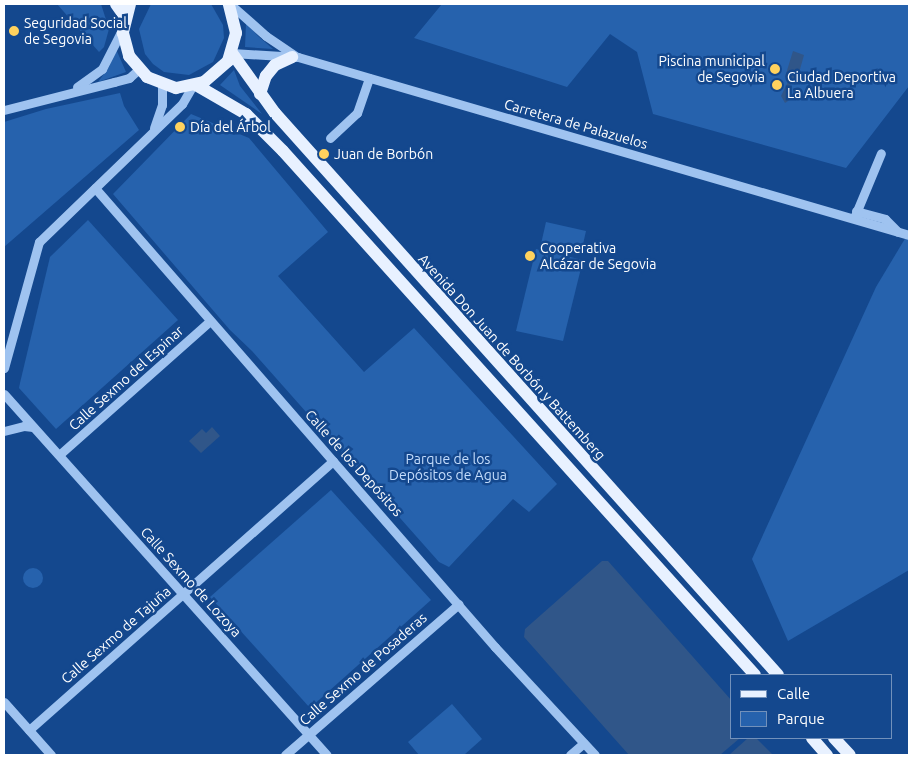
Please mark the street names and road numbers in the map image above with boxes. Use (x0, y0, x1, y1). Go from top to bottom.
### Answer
street label: Carretera de Palazuelos (502, 95, 650, 153)
street label: Avenida Don Juan de Borbón y Battemberg (415, 251, 609, 463)
street label: Calle Sexmo del Espinar (65, 322, 187, 434)
street label: Calle de los Depósitos (302, 406, 406, 520)
street label: Calle Sexmo de Lozoya (137, 523, 245, 641)
street label: Calle Sexmo de Tajuña (58, 583, 174, 687)
street label: Calle Sexmo de Posaderas (296, 609, 430, 729)

